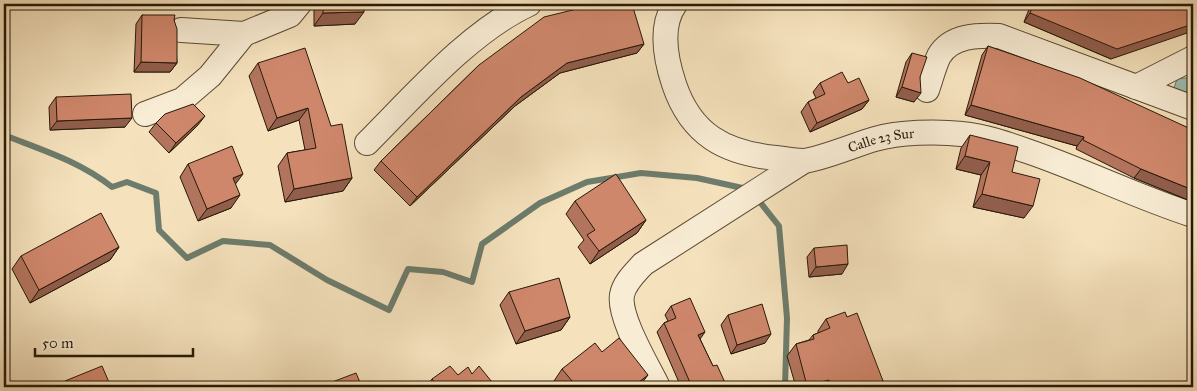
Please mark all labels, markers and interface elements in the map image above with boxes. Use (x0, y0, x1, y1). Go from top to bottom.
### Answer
street label: Calle 23 Sur (846, 125, 915, 156)
scale bar (35, 326, 192, 358)
text: 50 m (42, 334, 74, 352)

